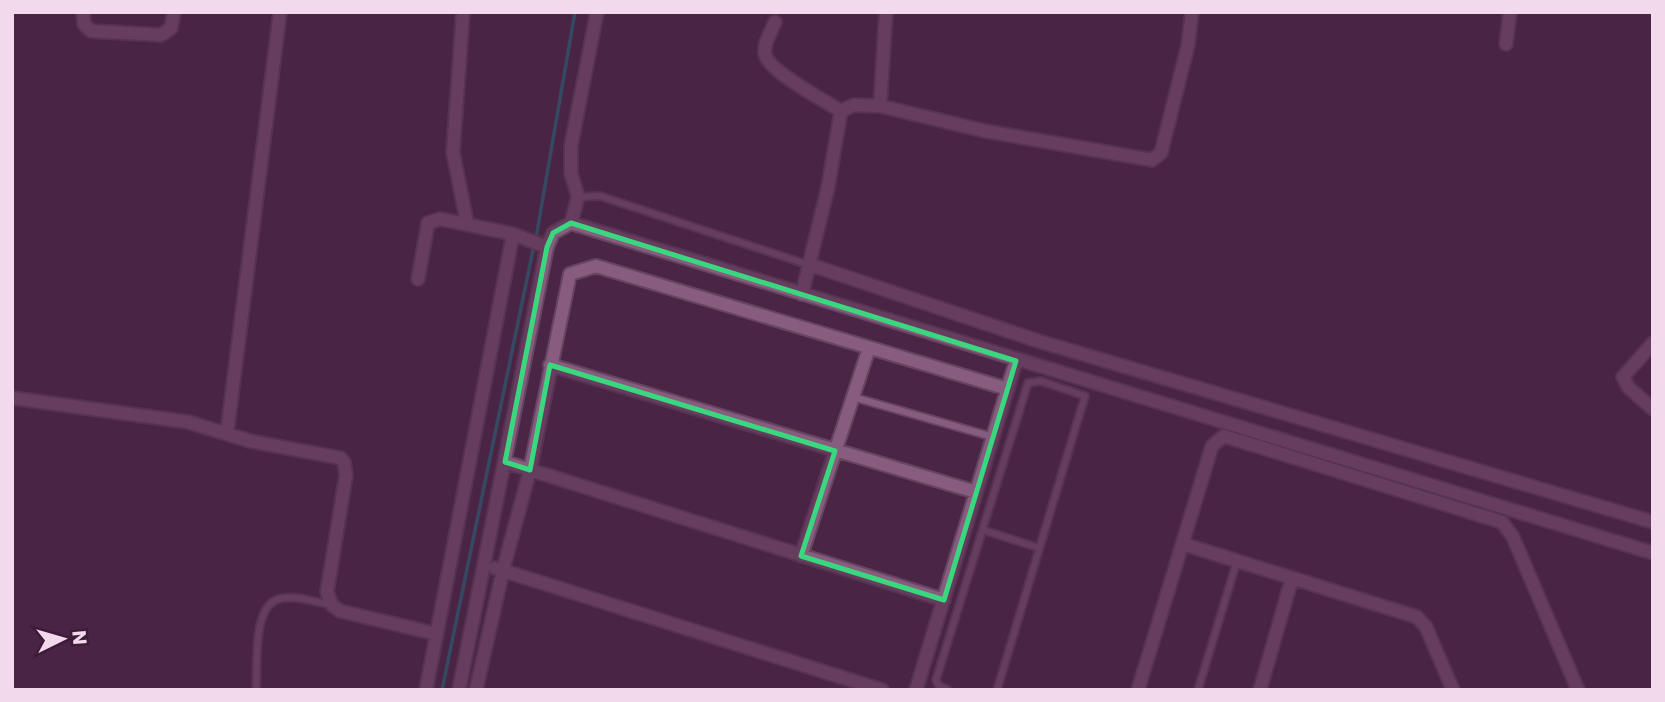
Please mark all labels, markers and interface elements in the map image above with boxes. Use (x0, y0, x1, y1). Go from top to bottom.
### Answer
north arrow (28, 604, 98, 674)
text: N (65, 629, 94, 646)

